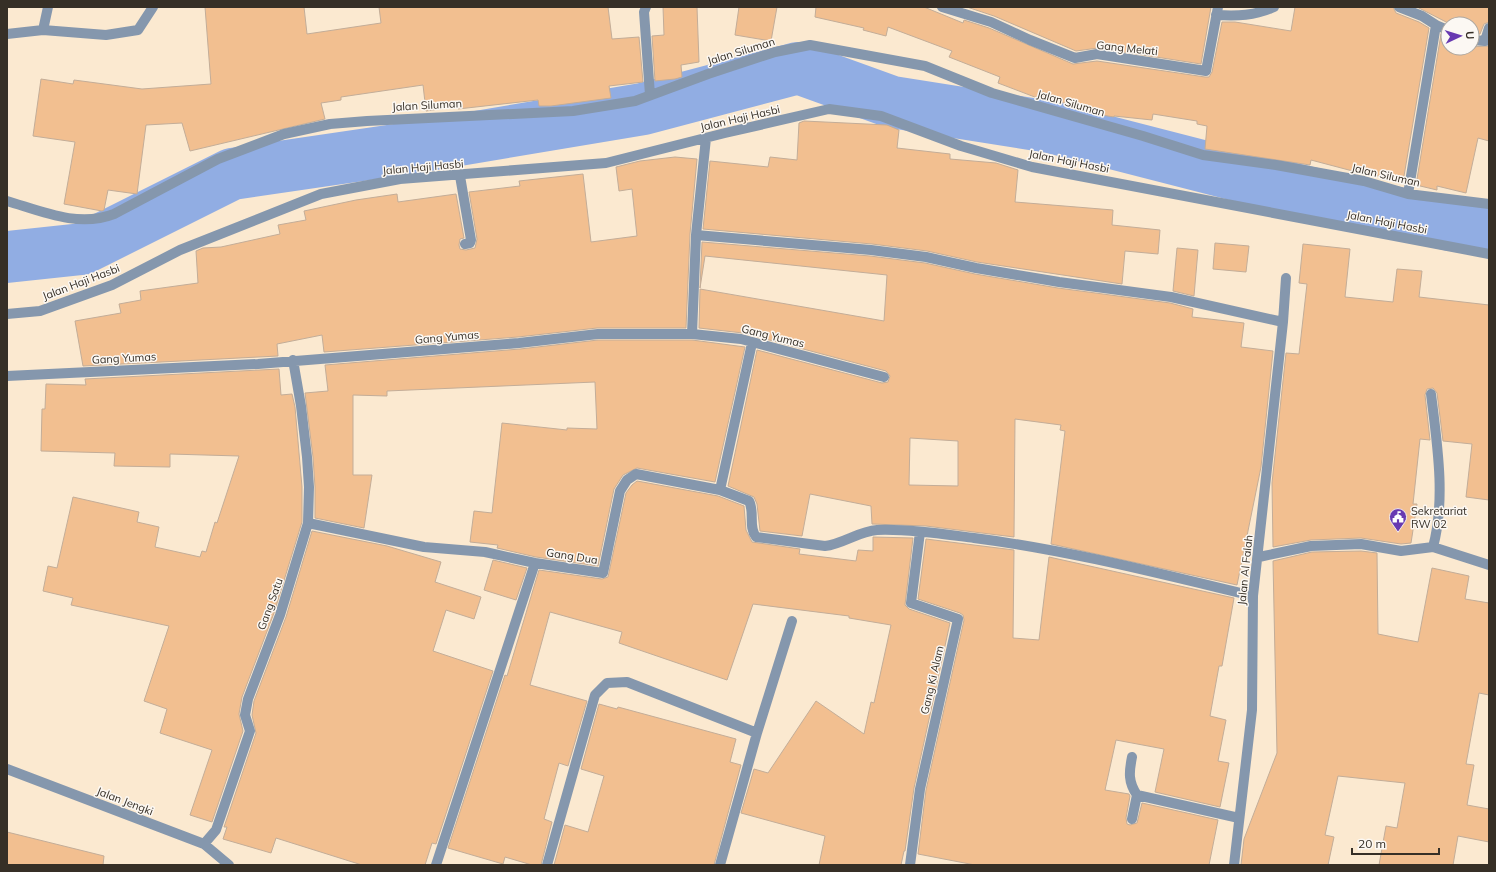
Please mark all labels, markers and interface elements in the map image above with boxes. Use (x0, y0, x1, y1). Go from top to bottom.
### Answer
north arrow (1440, 16, 1480, 56)
text: U (1463, 31, 1477, 40)
street label: Jalan Siluman (706, 34, 776, 68)
street label: Gang Melati (1096, 38, 1158, 58)
street label: Jalan Siluman (1035, 87, 1107, 119)
street label: Jalan Siluman (392, 96, 462, 114)
street label: Jalan Haji Hasbi (699, 102, 781, 134)
street label: Jalan Haji Hasbi (1028, 146, 1110, 176)
street label: Jalan Haji Hasbi (382, 156, 464, 178)
street label: Jalan Siluman (1350, 160, 1422, 190)
street label: Jalan Haji Hasbi (1346, 207, 1428, 237)
street label: Jalan Haji Hasbi (40, 261, 122, 303)
street label: Gang Yumas (740, 321, 806, 351)
street label: Gang Yumas (414, 327, 480, 347)
street label: Gang Yumas (91, 349, 157, 367)
place label: Sekretariat RW 02 (1411, 504, 1467, 531)
public building icon: Sekretariat RW 02 (1388, 507, 1408, 532)
street label: Jalan Al Falah (1234, 534, 1256, 606)
street label: Gang Dua (545, 545, 599, 567)
street label: Gang Satu (254, 576, 286, 632)
street label: Gang Ki Alam (917, 644, 947, 716)
street label: Jalan Jengki (95, 784, 155, 818)
scale bar (1352, 830, 1439, 856)
text: 20 m (1358, 836, 1386, 851)

